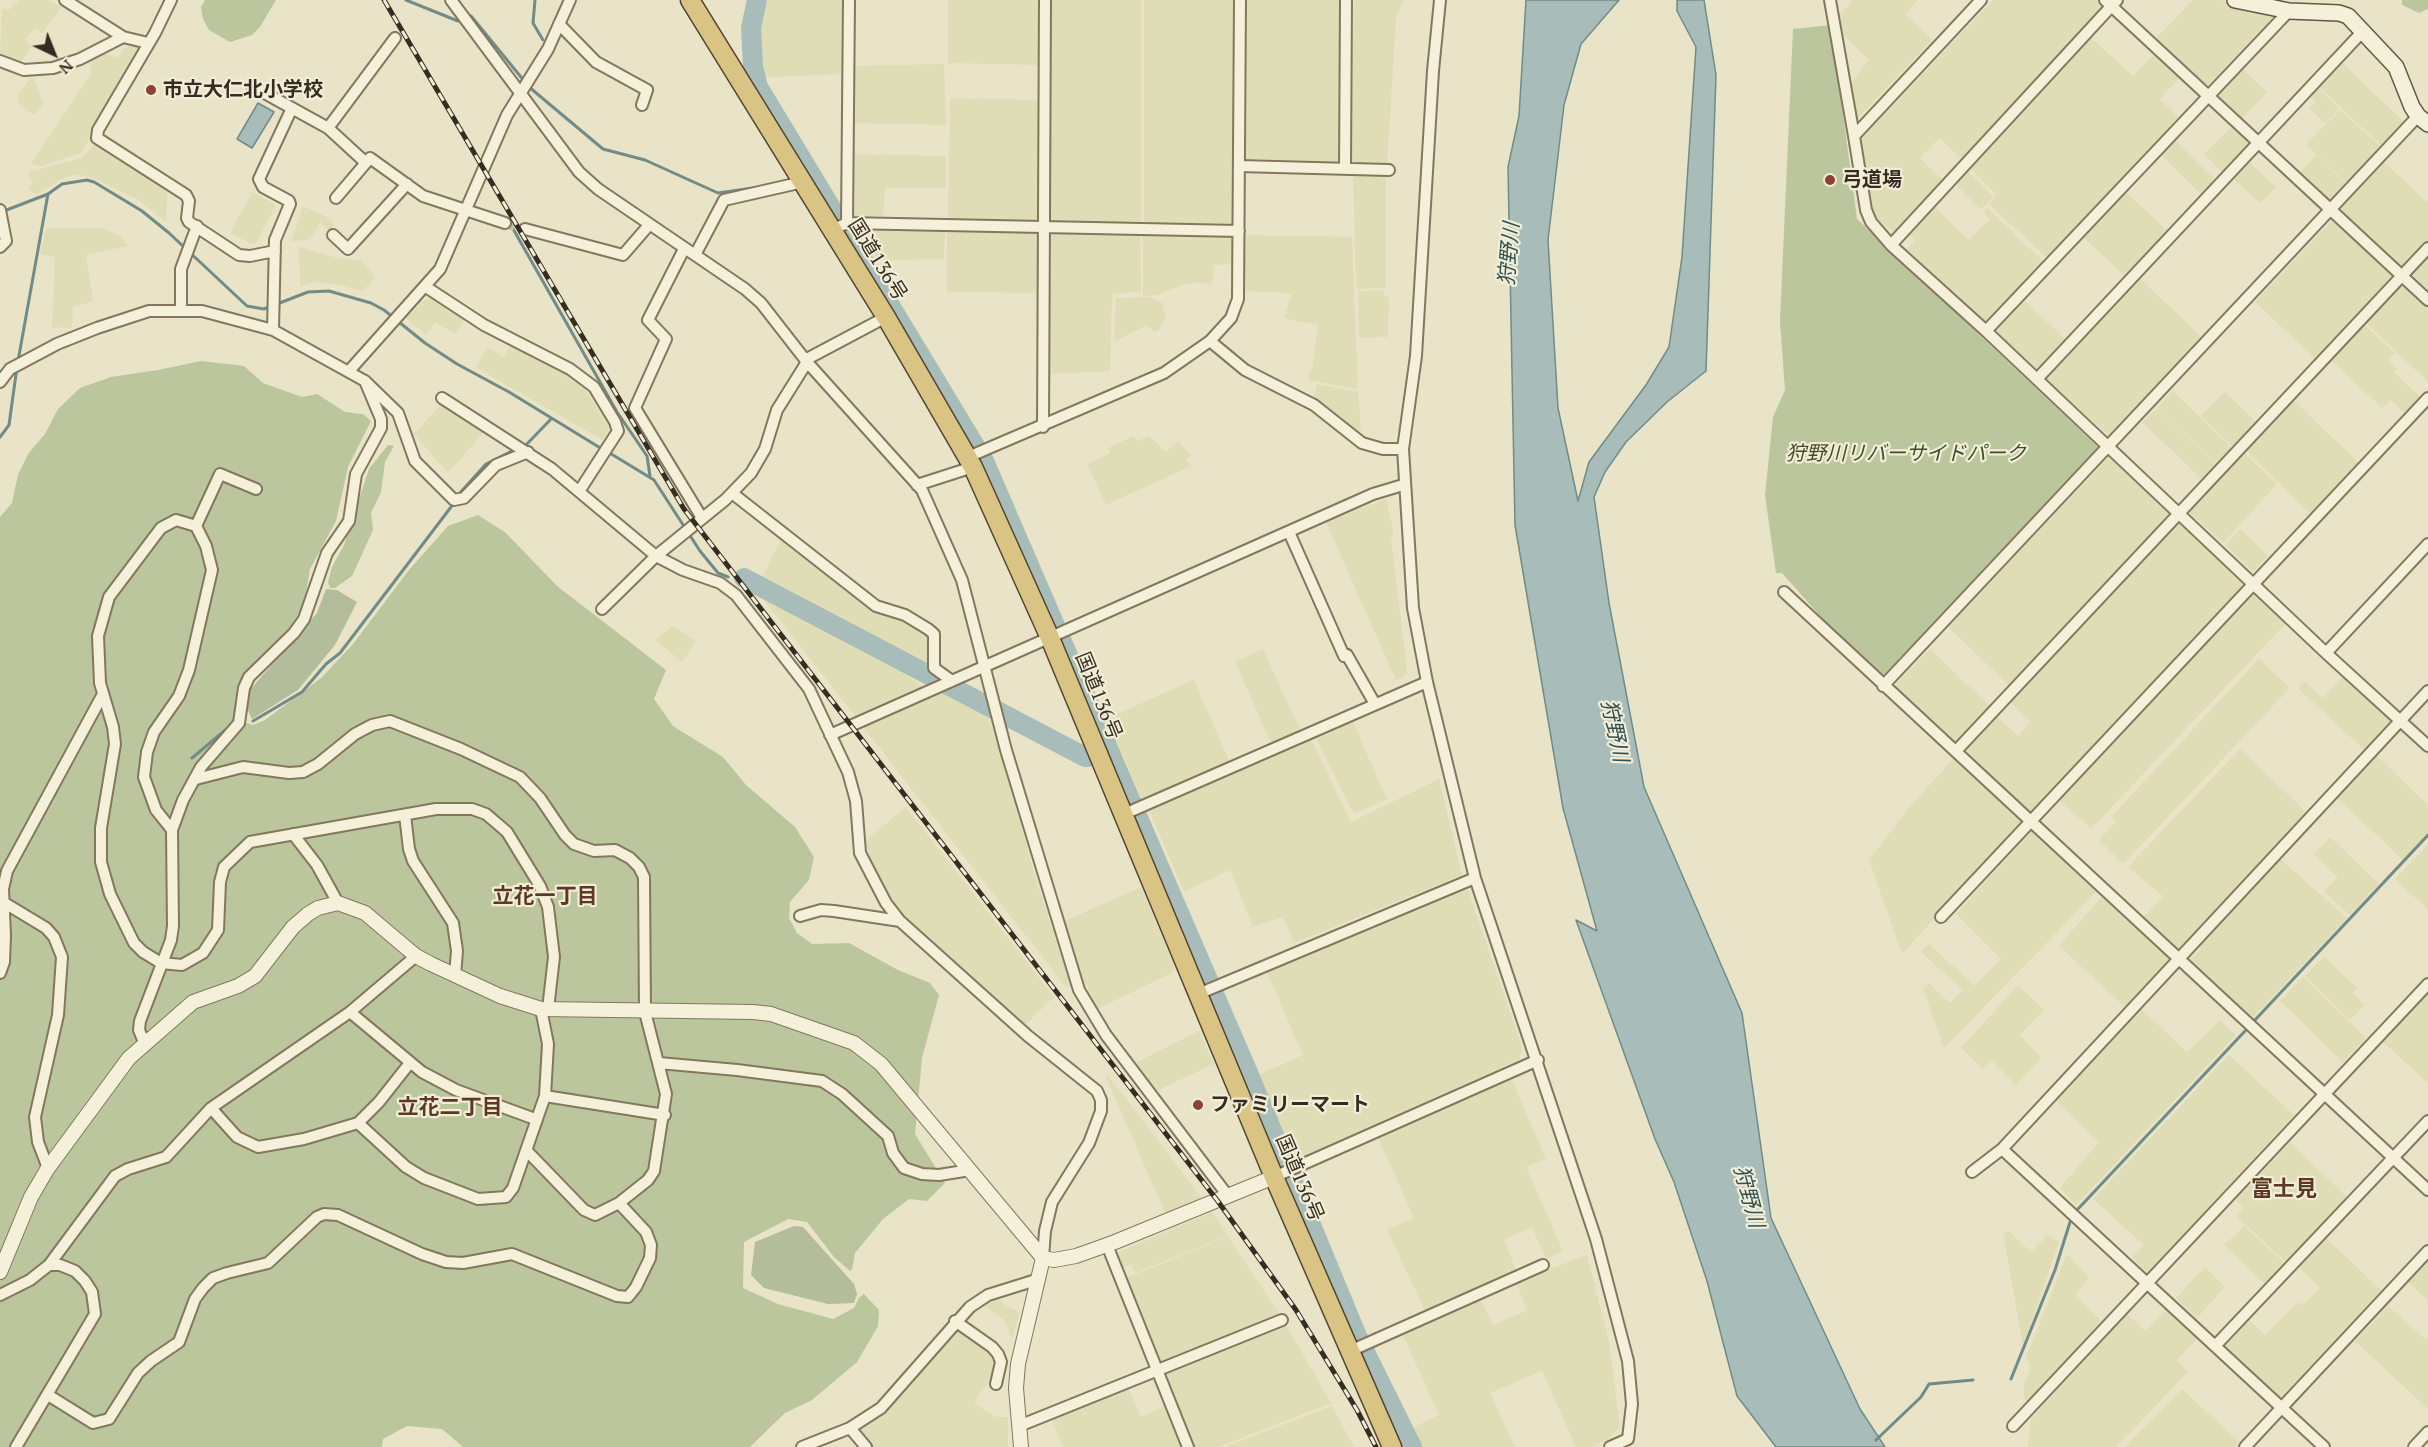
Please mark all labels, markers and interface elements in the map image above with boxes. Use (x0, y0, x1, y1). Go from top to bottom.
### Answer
north arrow (24, 24, 84, 84)
text: N (54, 55, 78, 79)
place label: 市立大仁北小学校 (163, 78, 323, 102)
marker: 市立大仁北小学校 (144, 83, 158, 97)
place label: 弓道場 (1842, 168, 1902, 192)
marker: 弓道場 (1823, 173, 1837, 187)
street label: 国道136号 (842, 215, 912, 305)
water label: 狩野川 (1495, 222, 1525, 286)
park label: 狩野川リバーサイドパーク (1786, 442, 2026, 466)
street label: 国道136号 (1070, 649, 1126, 743)
water label: 狩野川 (1595, 698, 1633, 764)
district label: 立花一丁目 (493, 884, 597, 910)
place label: ファミリーマート (1210, 1093, 1370, 1117)
district label: 立花二丁目 (398, 1095, 502, 1121)
marker: ファミリーマート (1191, 1098, 1205, 1112)
street label: 国道136号 (1270, 1131, 1328, 1225)
water label: 狩野川 (1728, 1163, 1768, 1231)
district label: 富士見 (2251, 1177, 2317, 1203)

